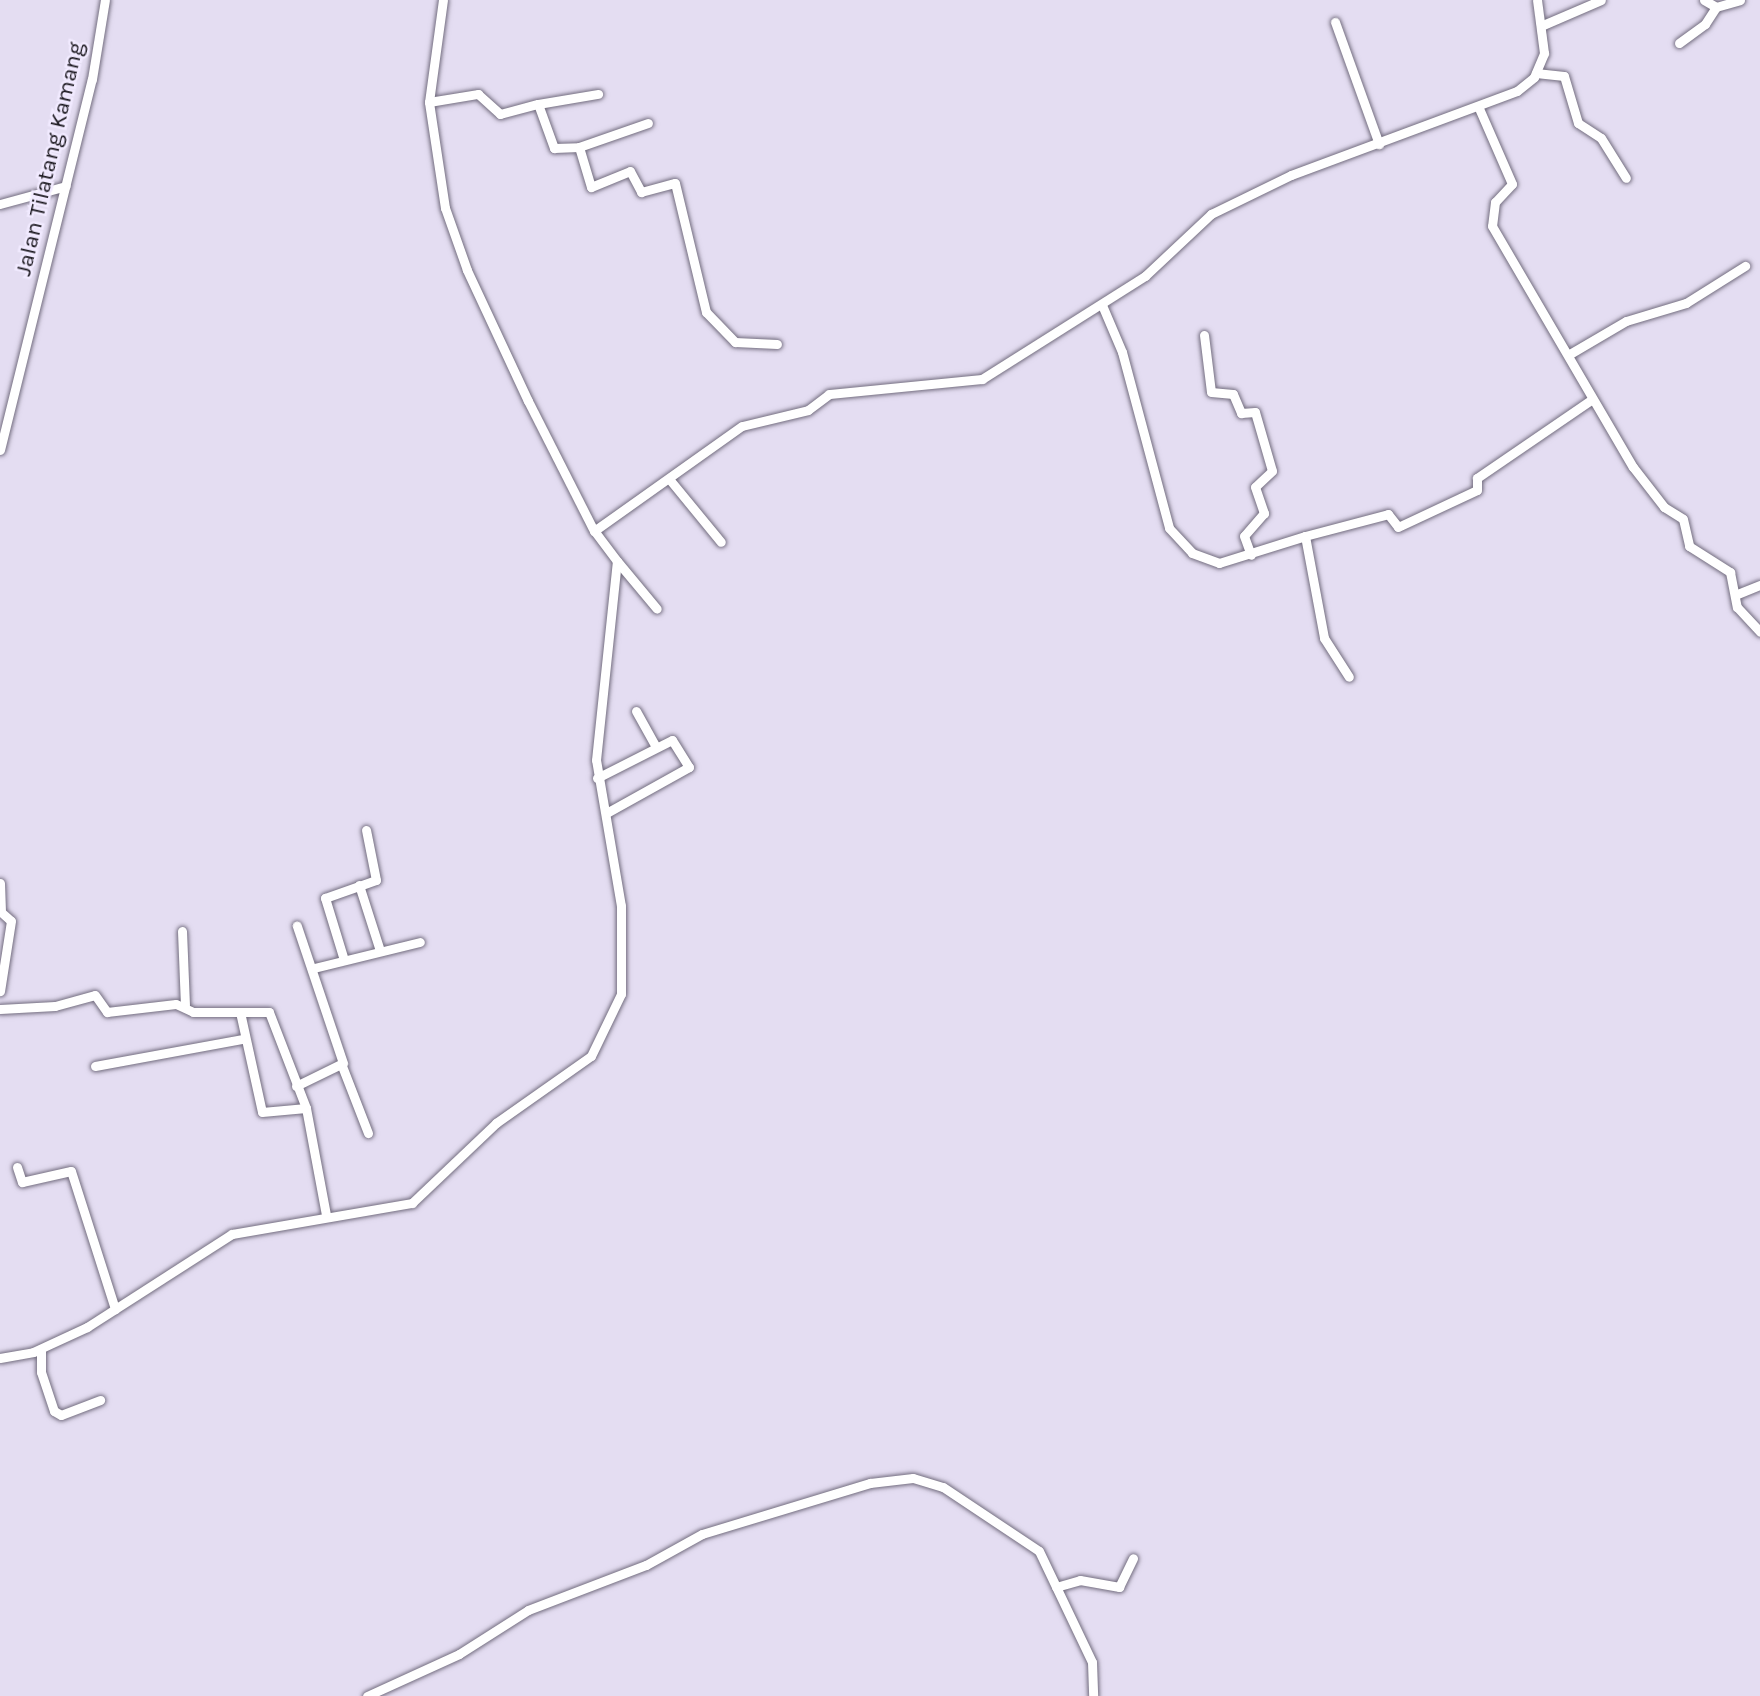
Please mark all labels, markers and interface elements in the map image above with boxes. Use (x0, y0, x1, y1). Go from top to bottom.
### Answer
street label: Jalan Tilatang Kamang (10, 39, 90, 279)

